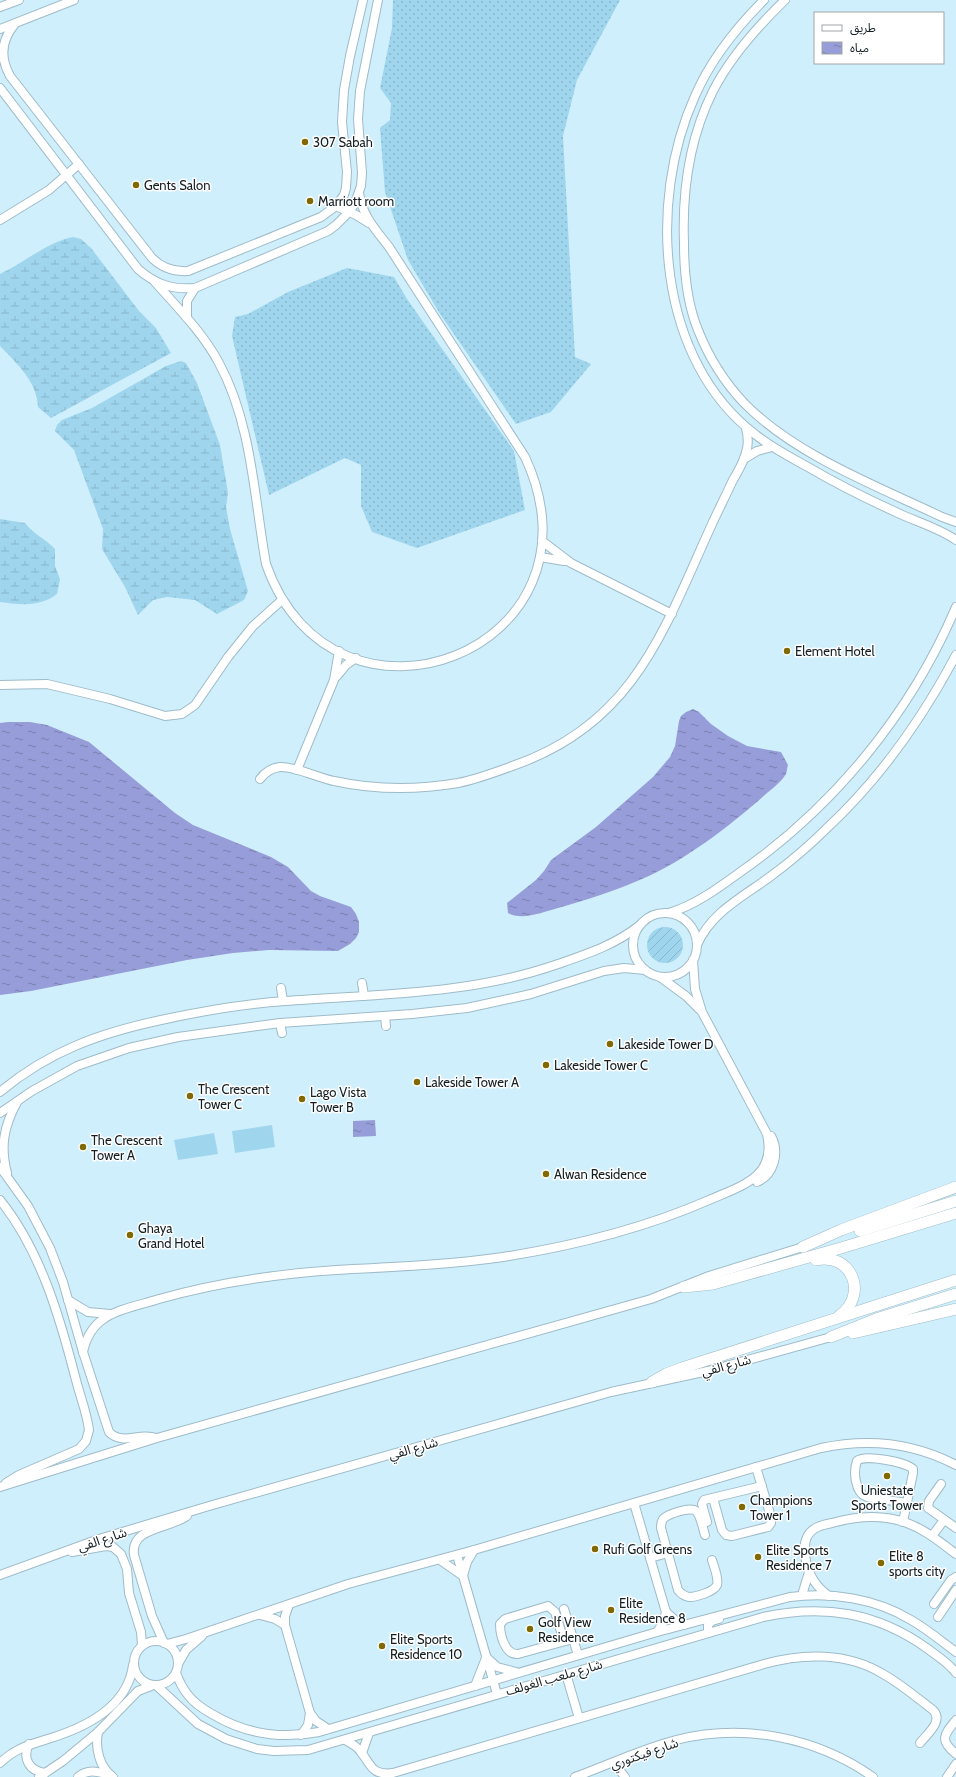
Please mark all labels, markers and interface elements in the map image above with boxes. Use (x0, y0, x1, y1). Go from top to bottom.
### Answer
legend (814, 12, 944, 64)
text: طريق (850, 20, 876, 36)
text: مياه (850, 40, 869, 55)
place label: 307 Sabah (313, 134, 373, 150)
marker: 307 Sabah (300, 137, 310, 147)
place label: Gents Salon (144, 177, 210, 193)
marker: Gents Salon (131, 180, 141, 190)
place label: Marriott room (318, 193, 394, 209)
marker: Marriott room (305, 196, 315, 206)
place label: Element Hotel (795, 643, 875, 659)
marker: Element Hotel (782, 646, 792, 656)
place label: Lakeside Tower D (618, 1036, 713, 1052)
marker: Lakeside Tower D (605, 1039, 615, 1049)
place label: Lakeside Tower C (554, 1057, 648, 1073)
marker: Lakeside Tower C (541, 1060, 551, 1070)
place label: Lakeside Tower A (425, 1074, 519, 1090)
marker: Lakeside Tower A (412, 1077, 422, 1087)
place label: The Crescent Tower C (198, 1081, 270, 1112)
place label: Lago Vista Tower B (310, 1084, 367, 1115)
marker: The Crescent Tower C (185, 1091, 195, 1101)
marker: Lago Vista Tower B (297, 1094, 307, 1104)
place label: The Crescent Tower A (91, 1132, 163, 1163)
marker: The Crescent Tower A (78, 1142, 88, 1152)
place label: Alwan Residence (554, 1166, 647, 1182)
marker: Alwan Residence (541, 1169, 551, 1179)
place label: Ghaya Grand Hotel (138, 1220, 204, 1251)
marker: Ghaya Grand Hotel (125, 1230, 135, 1240)
street label: شارع الفي (699, 1351, 753, 1382)
street label: شارع الفي (386, 1433, 440, 1466)
marker: Uniestate Sports Tower (882, 1471, 892, 1481)
place label: Uniestate Sports Tower (851, 1482, 924, 1513)
place label: Champions Tower 1 (750, 1492, 813, 1523)
marker: Champions Tower 1 (737, 1502, 747, 1512)
street label: شارع الفي (75, 1524, 130, 1557)
place label: Rufi Golf Greens (603, 1541, 693, 1557)
place label: Elite Sports Residence 7 (766, 1542, 832, 1573)
marker: Rufi Golf Greens (590, 1544, 600, 1554)
place label: Elite 8 sports city (889, 1548, 946, 1579)
marker: Elite Sports Residence 7 (753, 1552, 763, 1562)
marker: Elite 8 sports city (876, 1558, 886, 1568)
place label: Elite Residence 8 (619, 1595, 686, 1626)
marker: Elite Residence 8 (606, 1605, 616, 1615)
place label: Golf View Residence (538, 1614, 594, 1645)
marker: Golf View Residence (525, 1624, 535, 1634)
place label: Elite Sports Residence 10 (390, 1631, 462, 1662)
marker: Elite Sports Residence 10 (377, 1641, 387, 1651)
street label: شارع ملعب الغولف (504, 1656, 605, 1701)
street label: شارع فيكتوري (608, 1734, 681, 1775)

